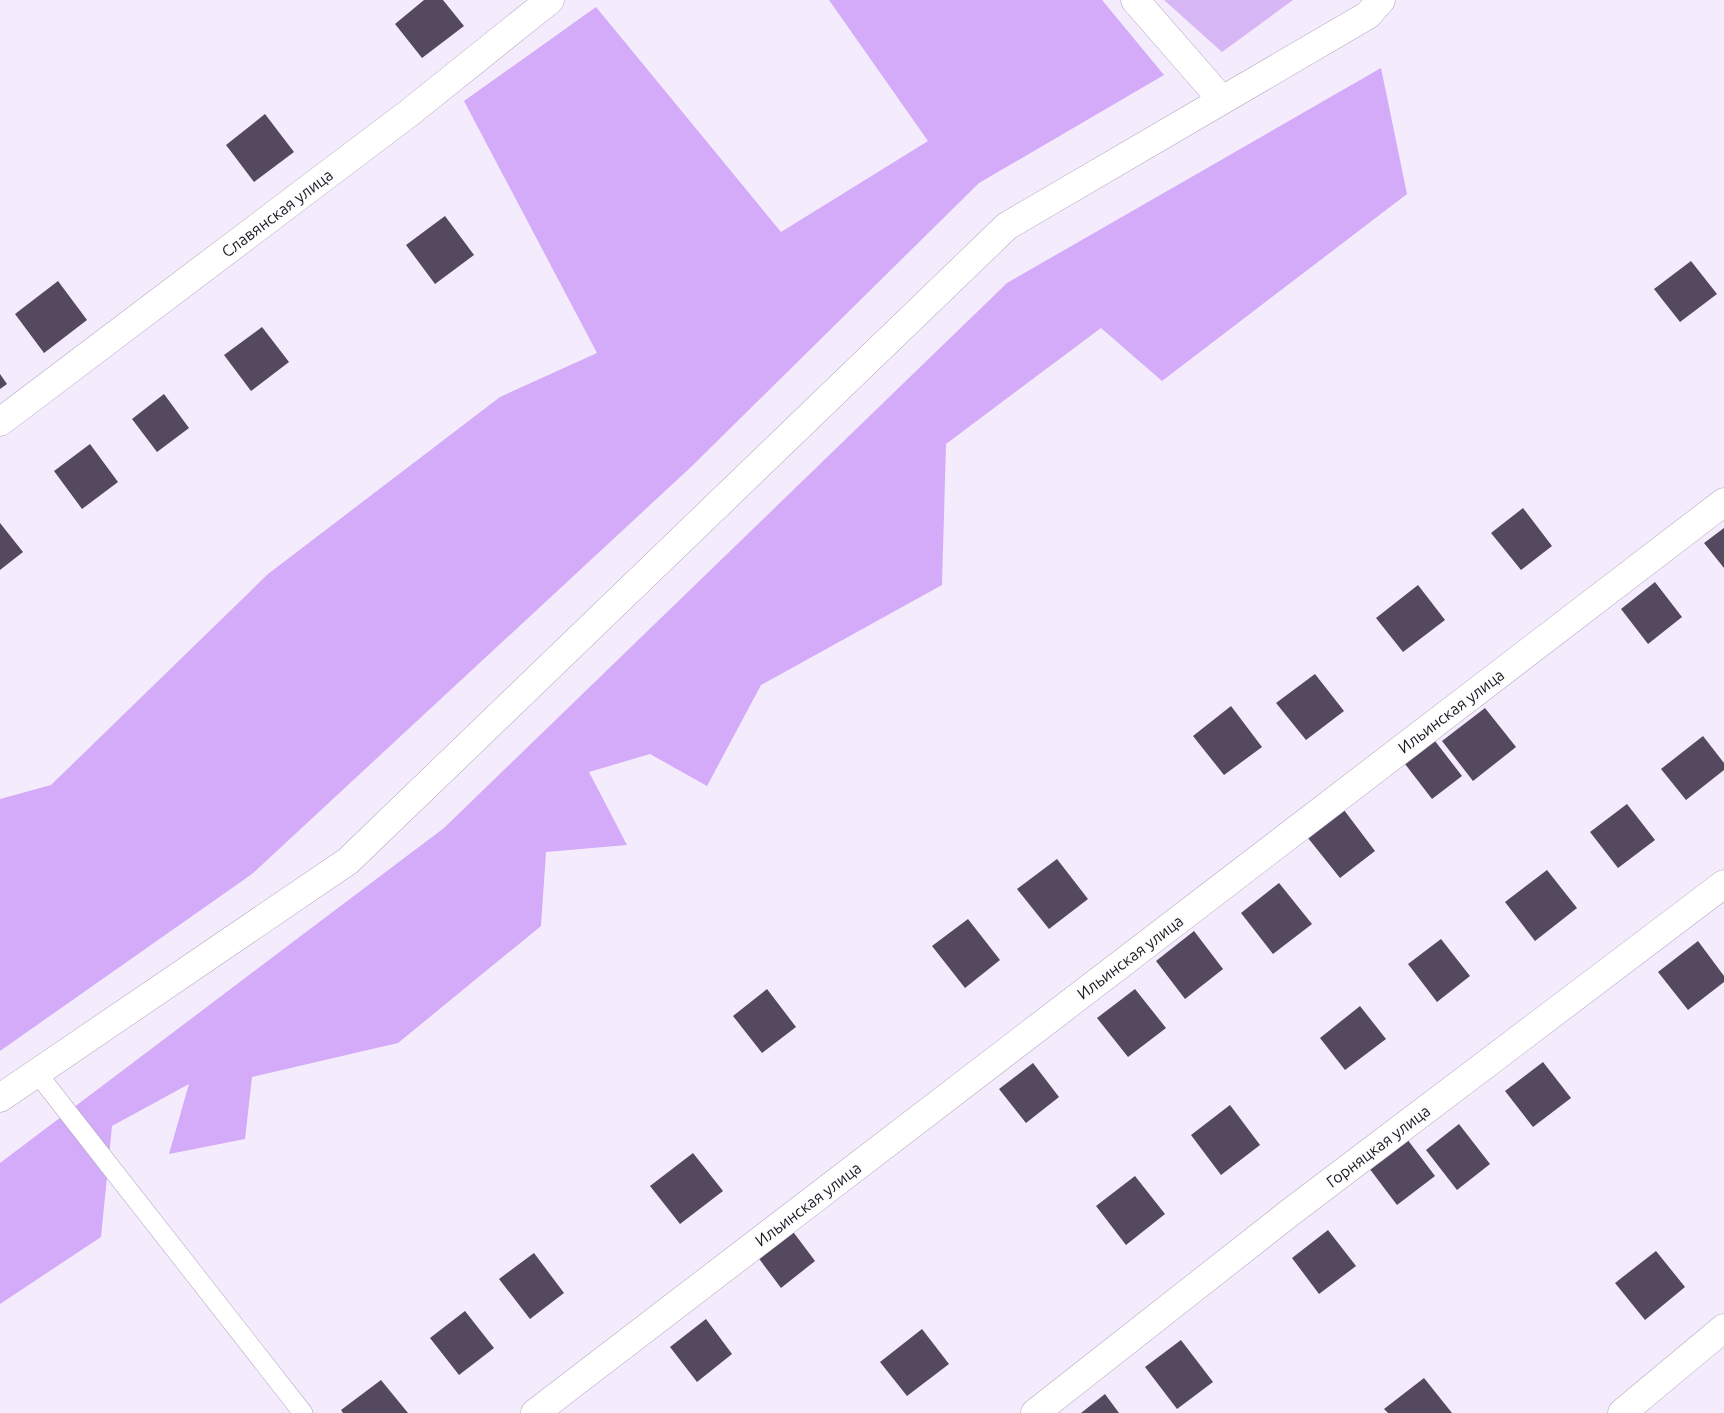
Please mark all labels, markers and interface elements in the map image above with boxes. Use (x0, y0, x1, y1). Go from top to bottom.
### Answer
street label: Славянская улица (218, 165, 336, 261)
street label: Ильинская улица (1395, 665, 1507, 757)
street label: Ильинская улица (1074, 911, 1186, 1003)
street label: Горняцкая улица (1323, 1101, 1433, 1191)
street label: Ильинская улица (752, 1158, 864, 1250)

